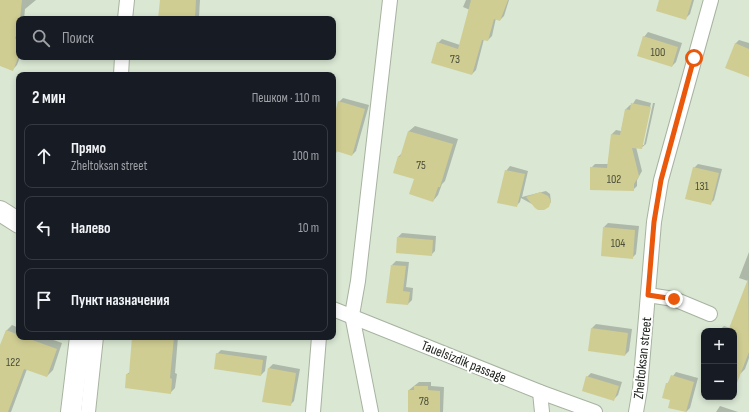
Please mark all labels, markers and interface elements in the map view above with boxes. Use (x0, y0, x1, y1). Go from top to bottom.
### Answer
search box (16, 16, 336, 60)
icon: search (30, 27, 52, 49)
text: Поиск (62, 29, 94, 48)
house number: 100 (651, 45, 665, 60)
route start (685, 49, 703, 67)
house number: 73 (450, 52, 460, 67)
text: 2 мин (32, 88, 66, 108)
text: Пешком · 110 m (252, 90, 320, 106)
text: Прямо (71, 139, 106, 158)
icon: ahead (33, 145, 55, 167)
text: 100 m (292, 148, 319, 164)
text: Zheltoksan street (71, 158, 147, 174)
house number: 75 (416, 158, 426, 173)
house number: 102 (607, 172, 621, 187)
house number: 131 (695, 179, 710, 194)
icon: left (33, 217, 55, 239)
text: Налево (71, 219, 111, 238)
text: 10 m (298, 220, 319, 236)
house number: 104 (611, 236, 625, 251)
icon: arrive (33, 289, 55, 311)
route end (665, 290, 683, 308)
text: Пункт назначения (71, 291, 169, 310)
street label: Zheltoksan street (630, 316, 655, 400)
map controls (701, 328, 737, 400)
button: + (701, 328, 737, 364)
street label: Tauelsizdik passage (419, 337, 509, 386)
house number: 122 (6, 355, 20, 370)
button: − (701, 364, 737, 400)
house number: 78 (419, 394, 429, 409)

